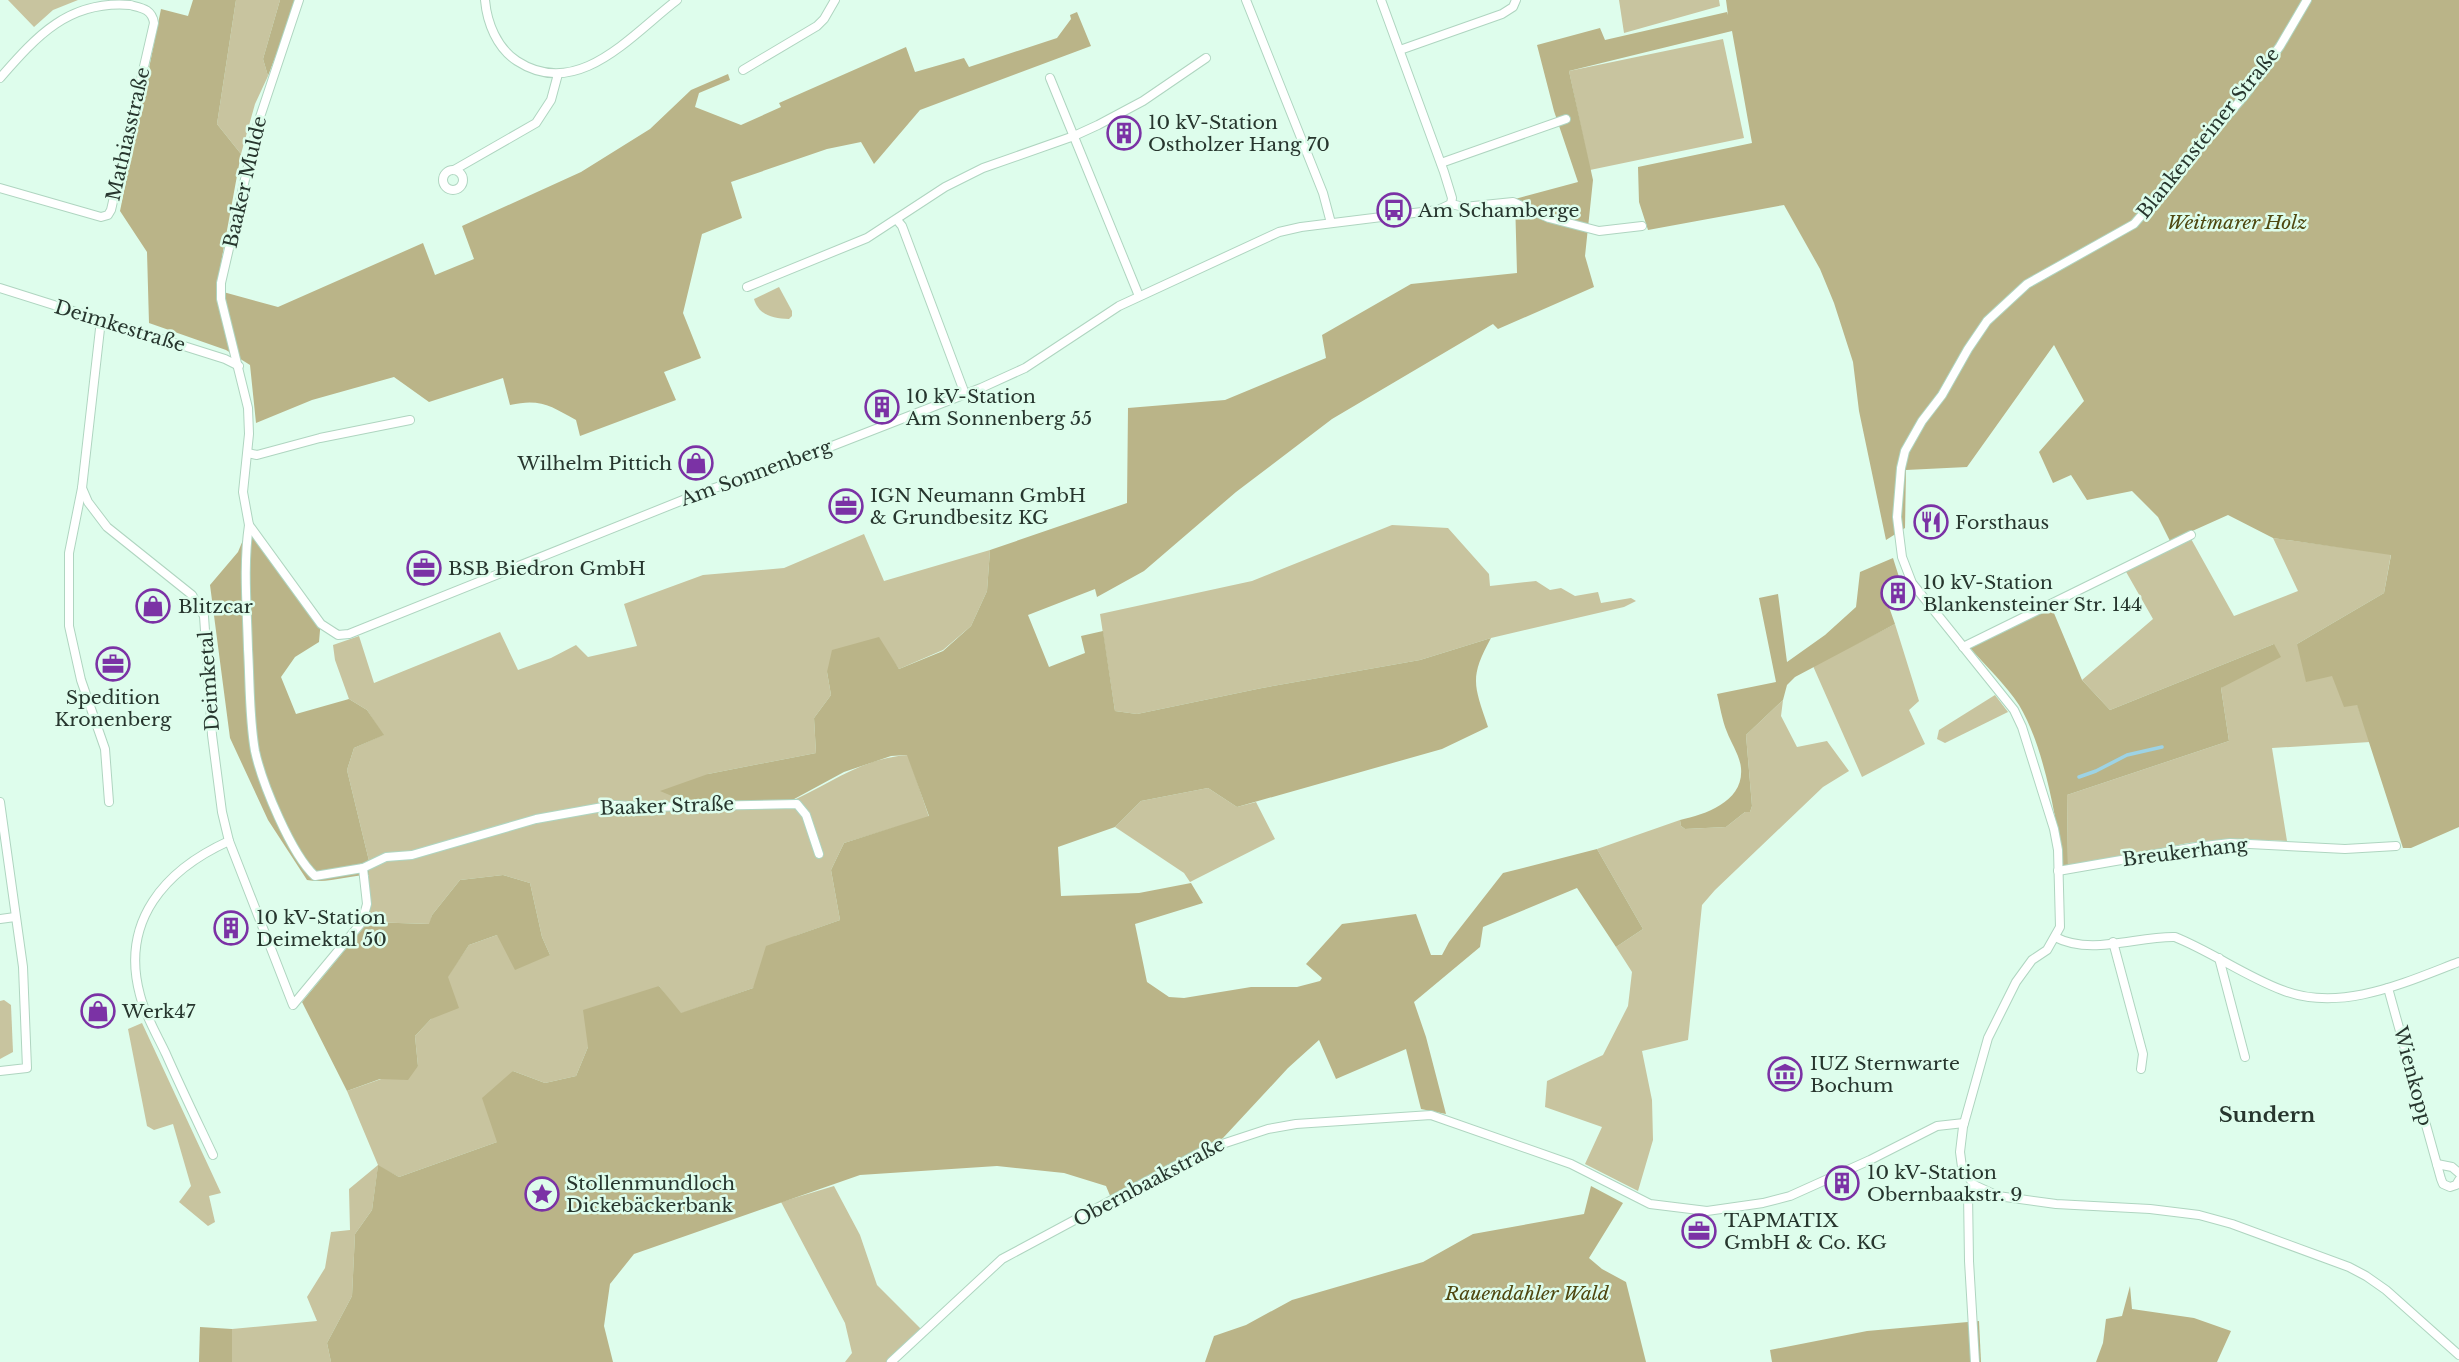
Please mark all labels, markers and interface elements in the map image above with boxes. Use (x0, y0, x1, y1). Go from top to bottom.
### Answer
street label: Blankensteiner Straße (2132, 43, 2284, 223)
street label: Mathiasstraße (101, 65, 155, 203)
place label: 10 kV-Station Ostholzer Hang 70 (1148, 111, 1330, 156)
street label: Baaker Mulde (219, 114, 271, 250)
building icon: 10 kV-Station Ostholzer Hang 70 (1105, 114, 1143, 152)
bus stop icon: Am Schamberge (1375, 191, 1413, 229)
place label: Am Schamberge (1417, 199, 1579, 222)
park label: Weitmarer Holz (2167, 211, 2307, 234)
street label: Deimkestraße (52, 295, 188, 357)
place label: 10 kV-Station Am Sonnenberg 55 (905, 385, 1092, 430)
building icon: 10 kV-Station Am Sonnenberg 55 (863, 388, 901, 426)
street label: Am Sonnenberg (676, 435, 835, 511)
shop icon: Wilhelm Pittich (677, 444, 715, 482)
place label: Wilhelm Pittich (517, 452, 672, 475)
place label: IGN Neumann GmbH & Grundbesitz KG (870, 484, 1086, 529)
office icon: IGN Neumann GmbH & Grundbesitz KG (827, 487, 865, 525)
restaurant icon: Forsthaus (1912, 503, 1950, 541)
place label: Forsthaus (1955, 511, 2049, 534)
office icon: BSB Biedron GmbH (405, 549, 443, 587)
place label: BSB Biedron GmbH (448, 557, 646, 580)
place label: 10 kV-Station Blankensteiner Str. 144 (1923, 571, 2142, 616)
building icon: 10 kV-Station Blankensteiner Str. 144 (1879, 574, 1917, 612)
shop icon: Blitzcar (134, 587, 172, 625)
place label: Blitzcar (178, 595, 253, 618)
street label: Deimketal (194, 630, 224, 732)
office icon: Spedition Kronenberg (94, 645, 132, 683)
place label: Spedition Kronenberg (55, 686, 172, 731)
street label: Baaker Straße (599, 792, 735, 820)
street label: Breukerhang (2121, 833, 2250, 871)
place label: 10 kV-Station Deimektal 50 (256, 906, 387, 951)
building icon: 10 kV-Station Deimektal 50 (212, 909, 250, 947)
shop icon: Werk47 (79, 992, 117, 1030)
place label: Werk47 (121, 1000, 196, 1023)
street label: Wienkopp (2388, 1023, 2437, 1128)
place label: IUZ Sternwarte Bochum (1810, 1052, 1960, 1097)
museum icon: IUZ Sternwarte Bochum (1766, 1055, 1804, 1093)
district label: Sundern (2219, 1102, 2315, 1128)
street label: Obernbaakstraße (1069, 1132, 1229, 1232)
place label: 10 kV-Station Obernbaakstr. 9 (1867, 1161, 2022, 1206)
building icon: 10 kV-Station Obernbaakstr. 9 (1823, 1164, 1861, 1202)
place label: Stollenmundloch Dickebäckerbank (566, 1172, 735, 1217)
place icon: Stollenmundloch Dickebäckerbank (523, 1175, 561, 1213)
place label: TAPMATIX GmbH & Co. KG (1724, 1209, 1887, 1254)
office icon: TAPMATIX GmbH & Co. KG (1680, 1212, 1718, 1250)
park label: Rauendahler Wald (1444, 1282, 1610, 1305)

